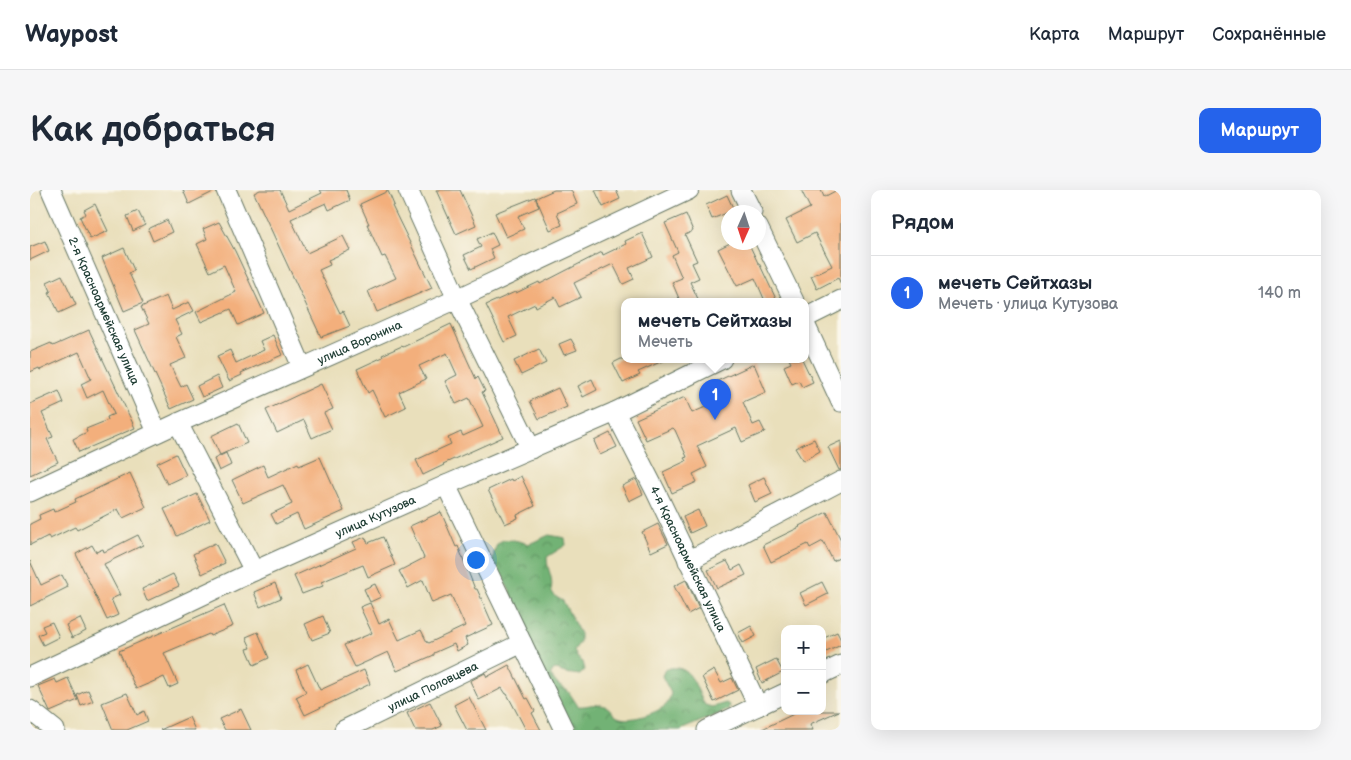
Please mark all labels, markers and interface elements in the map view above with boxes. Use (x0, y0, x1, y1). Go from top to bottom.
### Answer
text: Waypost (25, 20, 118, 49)
text: Карта (1029, 24, 1080, 45)
text: Маршрут (1108, 24, 1184, 45)
text: Сохранённые (1212, 24, 1326, 45)
button: Маршрут (1199, 108, 1321, 153)
text: Как добраться (30, 109, 276, 152)
north arrow (721, 205, 766, 250)
text: Рядом (891, 210, 954, 235)
street label: 2-я Красноармейская улица (65, 235, 142, 387)
text: мечеть Сейтхазы (938, 272, 1092, 295)
text: 1 (904, 284, 910, 303)
text: 140 m (1258, 284, 1301, 303)
text: Мечеть · улица Кутузова (938, 295, 1118, 314)
popup (621, 298, 809, 363)
text: мечеть Сейтхазы (638, 310, 792, 333)
street label: улица Воронина (315, 317, 404, 368)
text: Мечеть (638, 333, 693, 352)
pin: 1 (699, 379, 731, 420)
street label: 4-я Красноармейская улица (646, 484, 729, 635)
street label: улица Кутузова (333, 493, 418, 542)
your location (463, 547, 489, 573)
map controls (781, 625, 826, 715)
button: + (781, 625, 826, 670)
street label: улица Половцева (386, 659, 481, 715)
button: − (781, 670, 826, 715)

